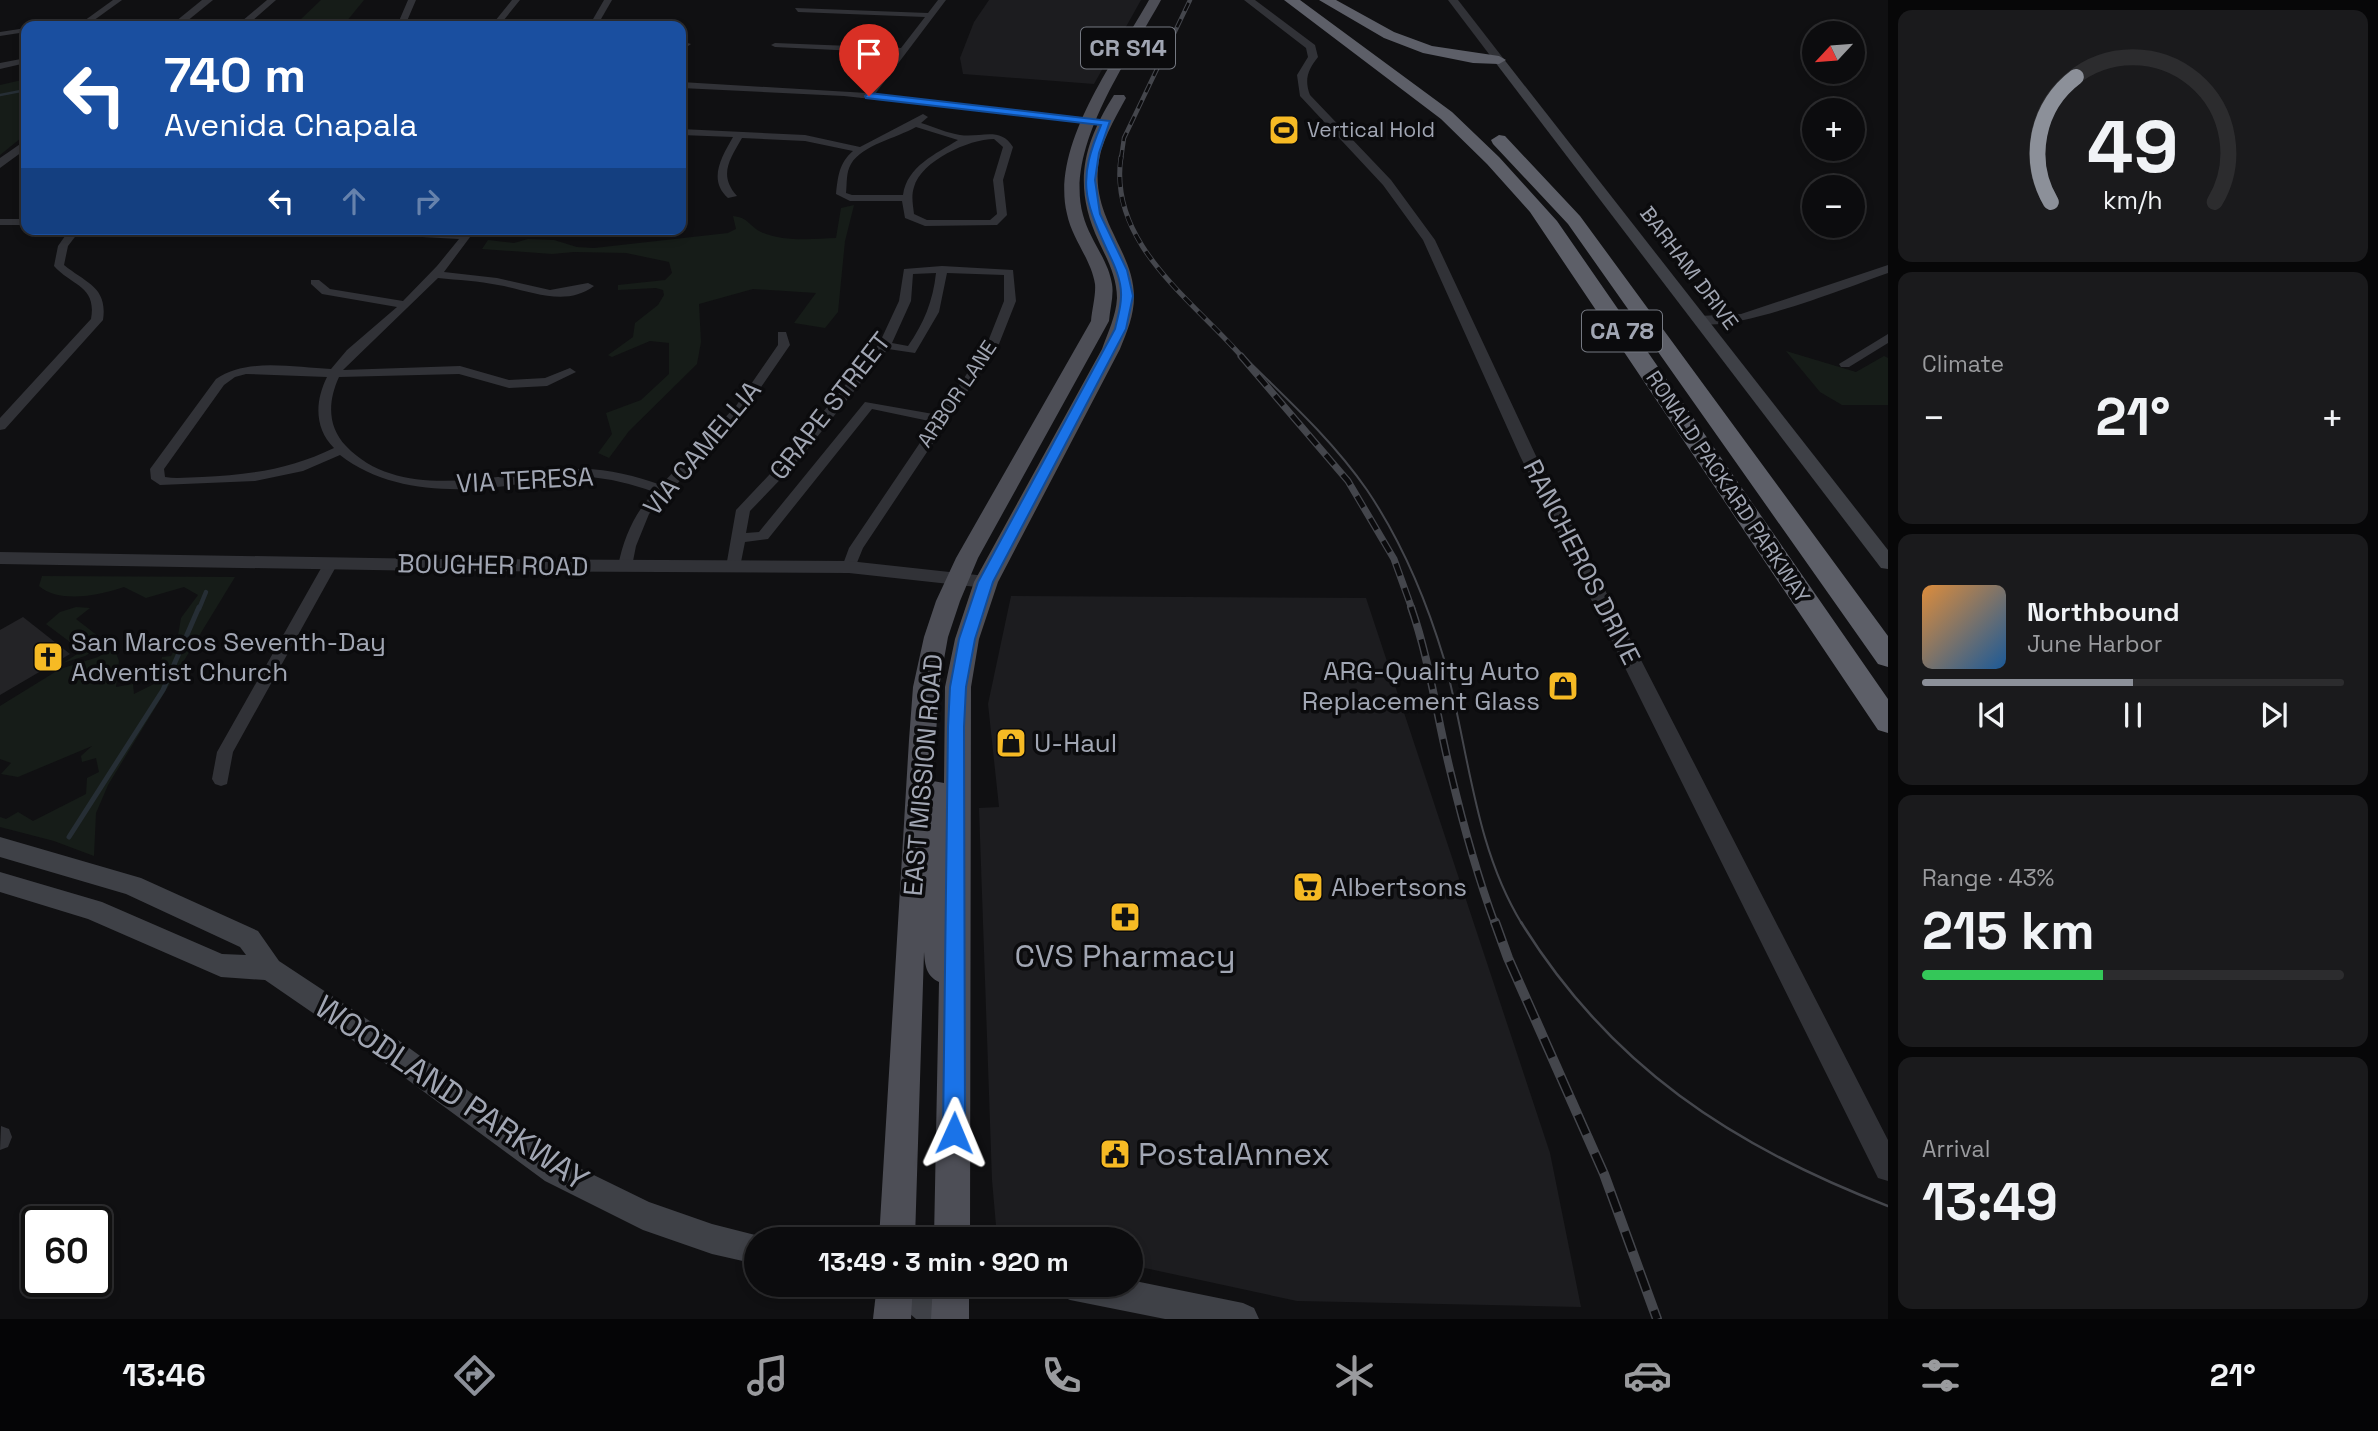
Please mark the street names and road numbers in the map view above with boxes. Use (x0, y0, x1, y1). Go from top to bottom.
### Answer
road number: CR S14 (1081, 28, 1175, 68)
street label: BARHAM DRIVE (1634, 200, 1745, 335)
road number: CA 78 (1582, 310, 1662, 352)
street label: GRAPE STREET (762, 325, 898, 487)
street label: ARBOR LANE (911, 335, 1002, 452)
street label: RONALD PACKARD PARKWAY (1640, 365, 1817, 608)
street label: VIA CAMELLIA (636, 373, 768, 523)
street label: RANCHEROS DRIVE (1516, 454, 1648, 670)
street label: VIA TERESA (455, 459, 595, 501)
street label: BOUGHER ROAD (397, 546, 589, 584)
street label: EAST MISSION ROAD (895, 652, 951, 898)
street label: WOODLAND PARKWAY (308, 987, 597, 1200)

